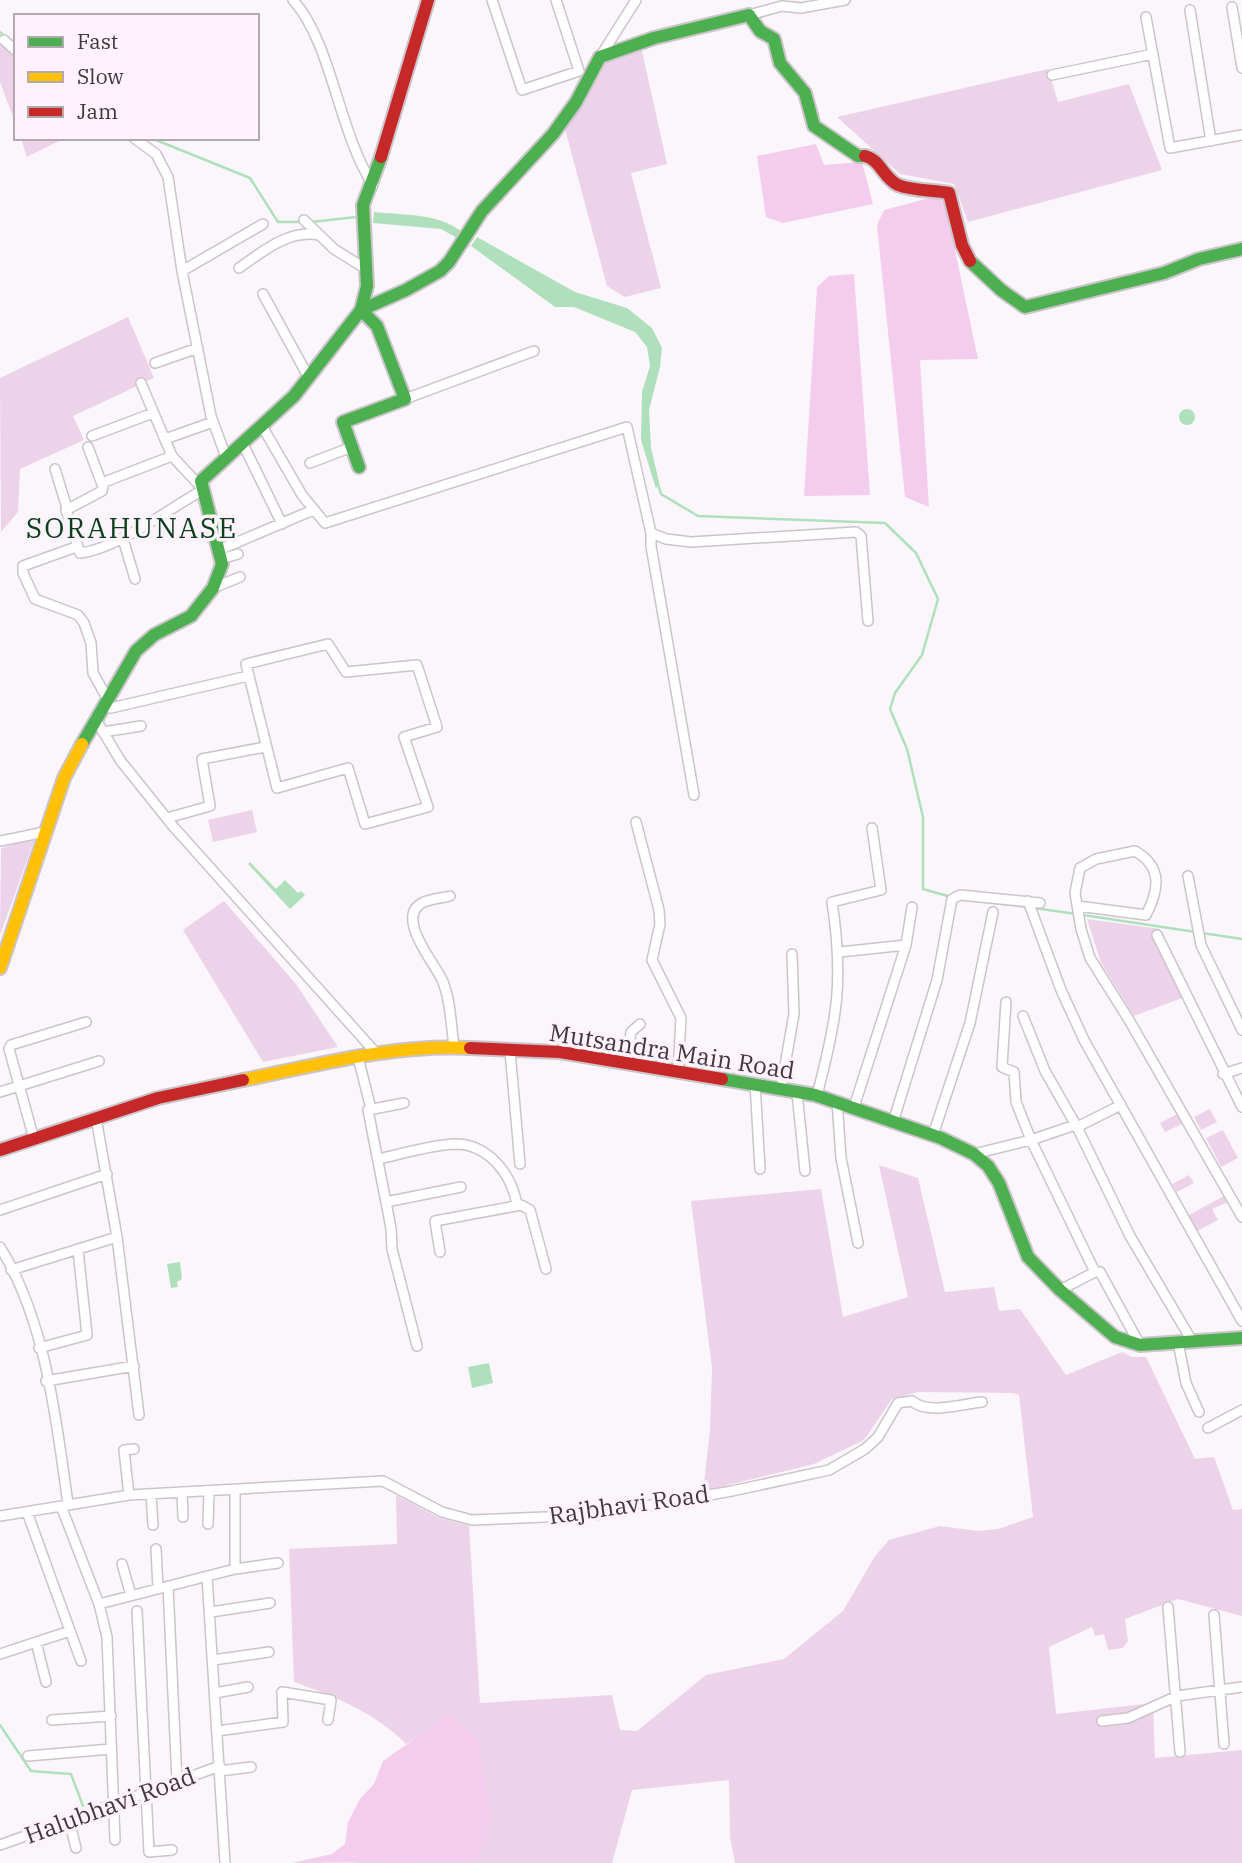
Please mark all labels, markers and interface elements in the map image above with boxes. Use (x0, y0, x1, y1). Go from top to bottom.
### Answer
legend (14, 14, 259, 140)
text: Fast (77, 27, 118, 55)
text: Slow (77, 62, 124, 90)
text: Jam (77, 97, 118, 125)
district label: SORAHUNASE (26, 509, 238, 546)
street label: Mutsandra Main Road (547, 1016, 797, 1086)
street label: Rajbhavi Road (547, 1477, 711, 1531)
street label: Halubhavi Road (20, 1759, 199, 1851)

